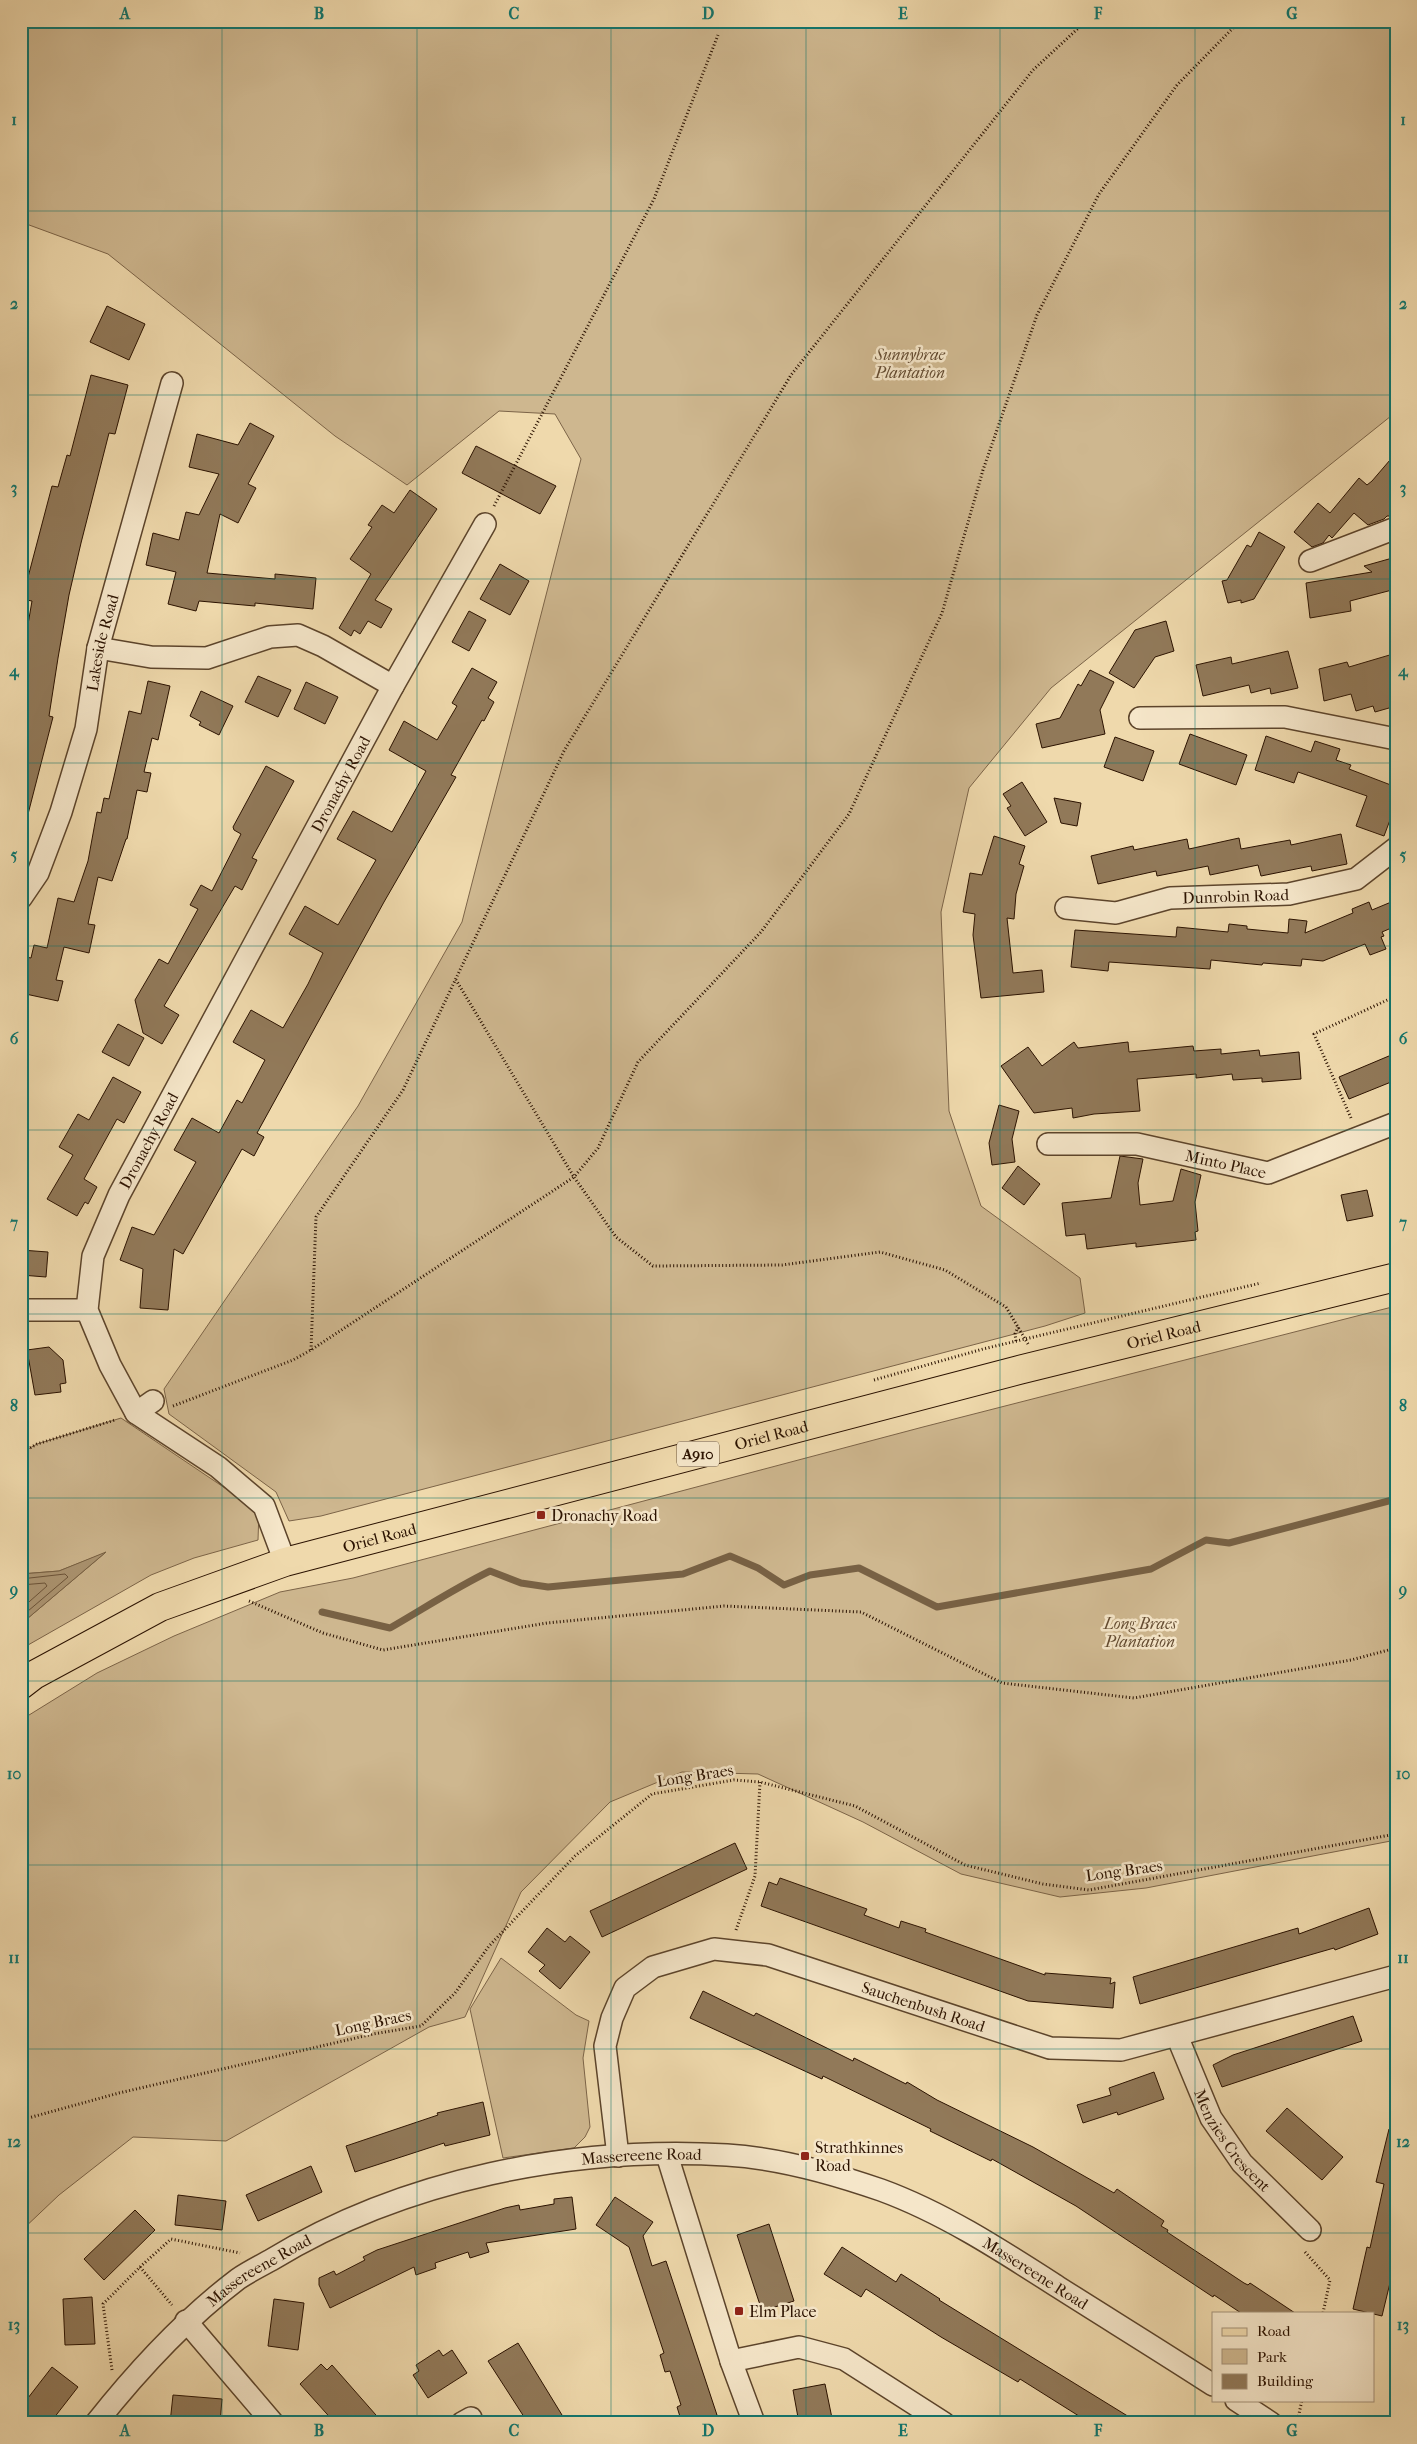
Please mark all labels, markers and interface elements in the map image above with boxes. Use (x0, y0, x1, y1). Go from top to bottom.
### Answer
text: A (119, 4, 131, 23)
text: B (314, 4, 324, 23)
text: C (509, 4, 520, 23)
text: D (702, 4, 714, 23)
text: E (898, 4, 908, 23)
text: F (1093, 4, 1103, 23)
text: G (1286, 4, 1298, 23)
text: 1 (11, 110, 17, 129)
text: 1 (1400, 110, 1406, 129)
text: 2 (10, 294, 18, 313)
text: 2 (1399, 294, 1407, 313)
park label: Sunnybrae Plantation (874, 345, 946, 382)
text: 3 (11, 478, 17, 498)
text: 3 (1400, 478, 1406, 498)
street label: Lakeside Road (83, 592, 123, 693)
text: 4 (8, 661, 20, 681)
text: 4 (1397, 661, 1409, 681)
street label: Dronachy Road (307, 732, 375, 836)
text: 5 (11, 845, 18, 864)
text: 5 (1400, 845, 1407, 864)
street label: Dunrobin Road (1182, 885, 1290, 908)
text: 6 (10, 1029, 19, 1048)
text: 6 (1399, 1029, 1408, 1048)
street label: Dronachy Road (115, 1089, 183, 1192)
street label: Minto Place (1184, 1146, 1268, 1182)
text: 7 (9, 1213, 18, 1232)
text: 7 (1398, 1213, 1407, 1232)
street label: Oriel Road (1125, 1317, 1203, 1353)
text: 8 (10, 1396, 18, 1415)
text: 8 (1399, 1396, 1407, 1415)
street label: Oriel Road (732, 1416, 811, 1454)
road number: A910 (677, 1442, 719, 1466)
place label: Dronachy Road (551, 1506, 658, 1525)
marker: Dronachy Road (535, 1509, 547, 1521)
street label: Oriel Road (341, 1519, 419, 1557)
text: 9 (9, 1580, 18, 1600)
text: 9 (1398, 1580, 1407, 1600)
park label: Long Braes Plantation (1103, 1614, 1177, 1651)
street label: Long Braes (655, 1760, 735, 1791)
text: 10 (7, 1764, 21, 1783)
text: 10 (1396, 1764, 1410, 1783)
street label: Long Braes (1084, 1856, 1164, 1885)
text: 11 (8, 1948, 20, 1967)
text: 11 (1397, 1948, 1409, 1967)
street label: Sauchenbush Road (859, 1978, 988, 2036)
street label: Long Braes (333, 2005, 413, 2040)
street label: Menzies Crescent (1190, 2086, 1274, 2196)
text: 12 (7, 2132, 21, 2151)
text: 12 (1396, 2132, 1410, 2151)
place label: Strathkinnes Road (815, 2138, 903, 2175)
street label: Massereene Road (580, 2145, 702, 2169)
marker: Strathkinnes Road (799, 2150, 811, 2162)
street label: Massereene Road (203, 2230, 315, 2311)
street label: Massereene Road (979, 2233, 1092, 2314)
place label: Elm Place (749, 2302, 816, 2321)
marker: Elm Place (733, 2305, 745, 2317)
legend (1212, 2312, 1374, 2402)
text: 13 (8, 2315, 20, 2335)
text: 13 (1397, 2315, 1409, 2335)
text: Road (1257, 2322, 1291, 2340)
text: Park (1257, 2348, 1287, 2366)
text: Building (1257, 2372, 1314, 2390)
text: A (119, 2421, 131, 2440)
text: B (314, 2421, 324, 2440)
text: C (509, 2421, 520, 2440)
text: D (702, 2421, 714, 2440)
text: E (898, 2421, 908, 2440)
text: F (1093, 2421, 1103, 2440)
text: G (1286, 2421, 1298, 2440)

